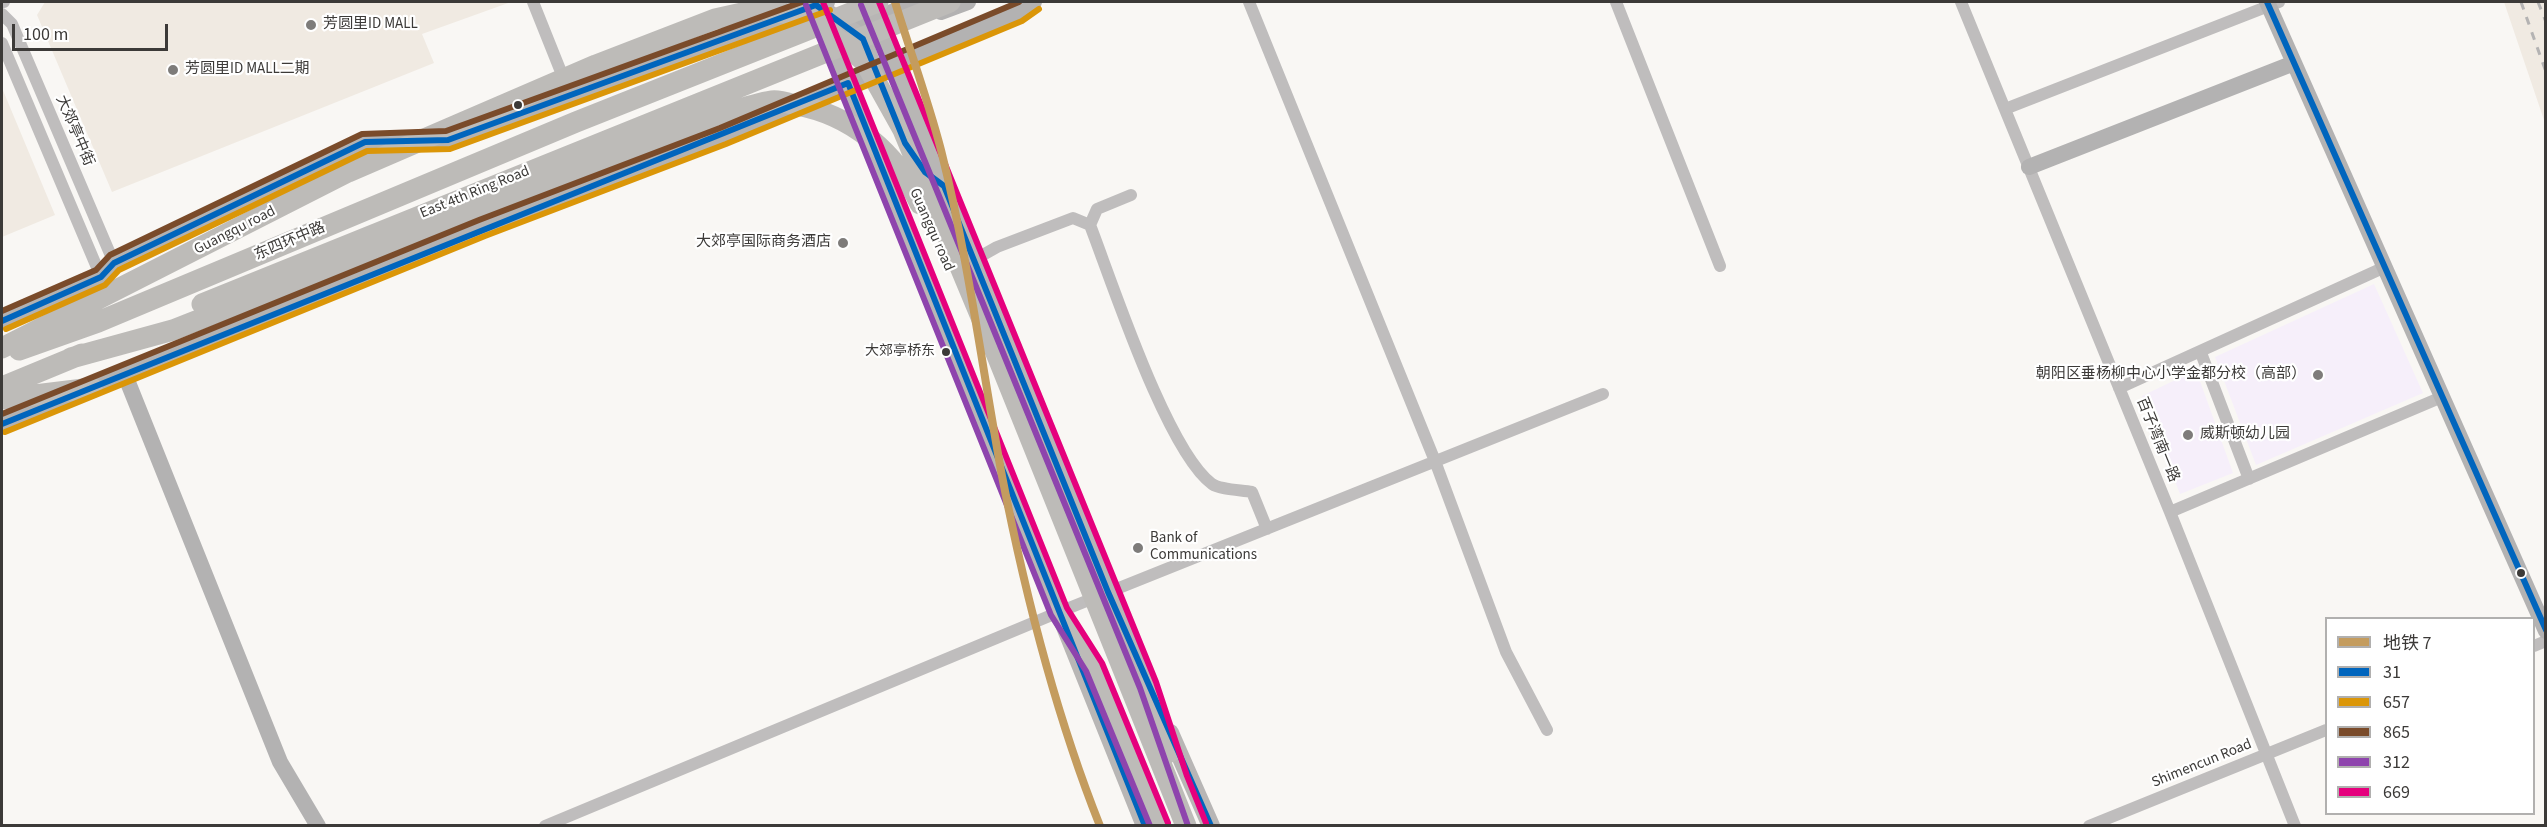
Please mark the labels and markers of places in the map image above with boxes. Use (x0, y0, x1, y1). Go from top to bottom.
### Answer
place label: 芳圆里ID MALL (323, 16, 418, 34)
marker: 芳圆里ID MALL (304, 18, 318, 32)
place label: 芳圆里ID MALL二期 (185, 61, 310, 79)
marker: 芳圆里ID MALL二期 (166, 63, 180, 77)
unlabelled marker (512, 99, 524, 111)
place label: 大郊亭国际商务酒店 (696, 234, 831, 252)
marker: 大郊亭国际商务酒店 (836, 236, 850, 250)
place label: 大郊亭桥东 (865, 344, 935, 360)
marker: 大郊亭桥东 (940, 346, 952, 358)
place label: 朝阳区垂杨柳中心小学金都分校（高部） (2036, 366, 2306, 384)
marker: 朝阳区垂杨柳中心小学金都分校（高部） (2311, 368, 2325, 382)
place label: 威斯顿幼儿园 (2200, 426, 2290, 444)
marker: 威斯顿幼儿园 (2181, 428, 2195, 442)
place label: Bank of Communications (1150, 530, 1257, 565)
marker: Bank of Communications (1131, 541, 1145, 555)
unlabelled marker (2515, 567, 2527, 579)

